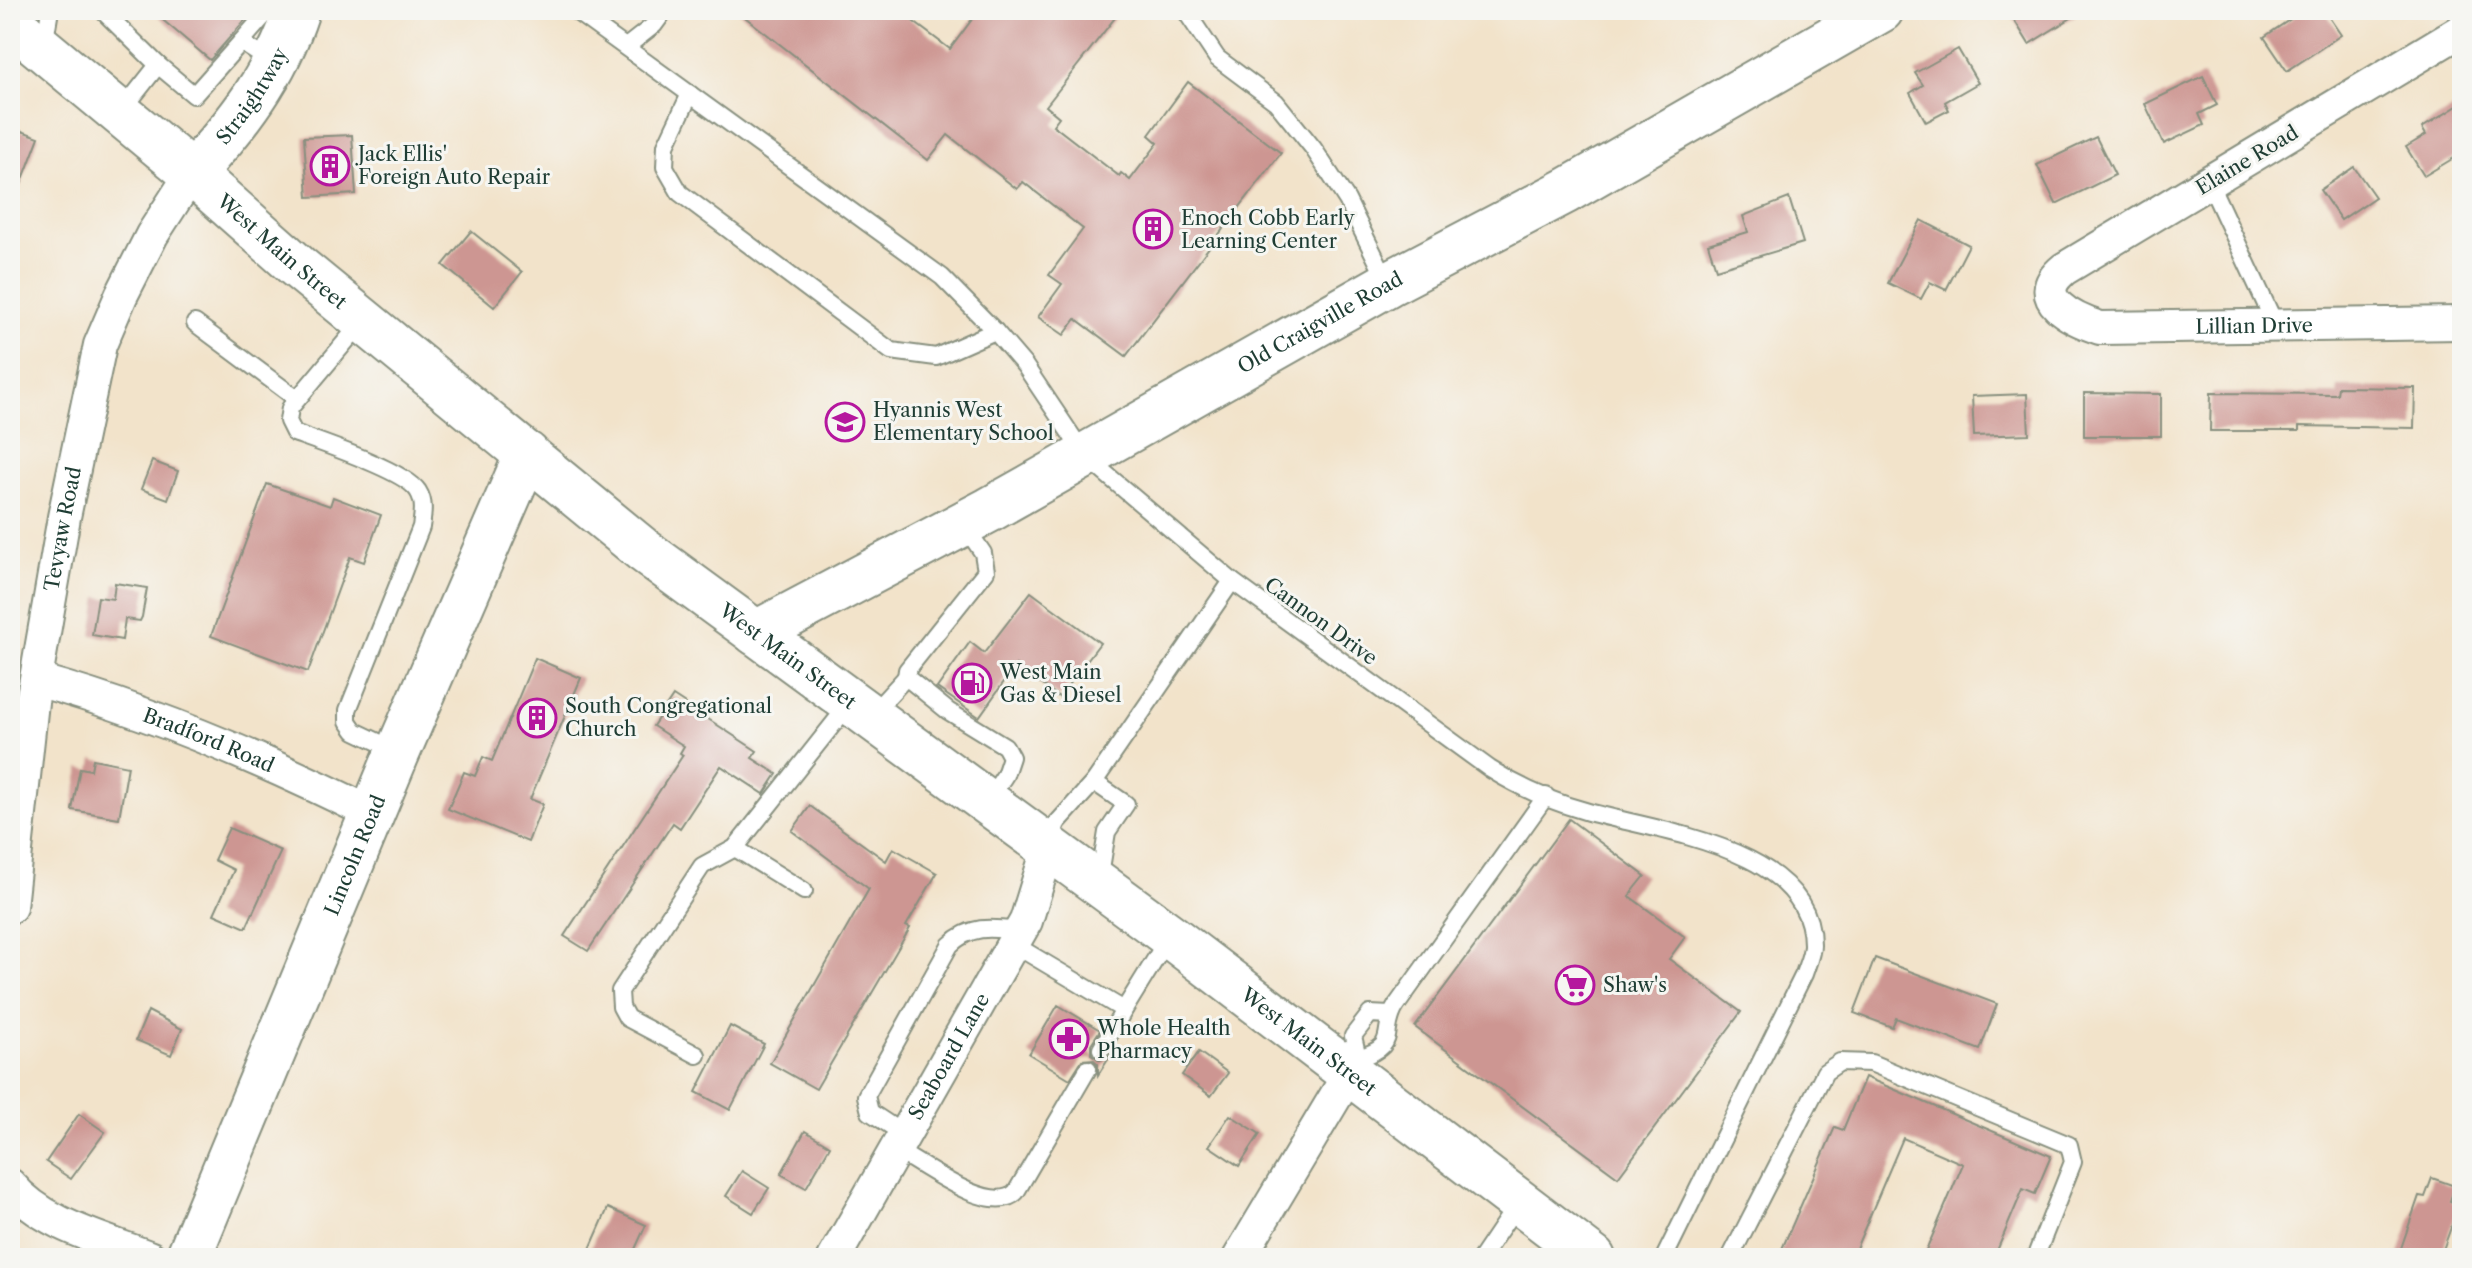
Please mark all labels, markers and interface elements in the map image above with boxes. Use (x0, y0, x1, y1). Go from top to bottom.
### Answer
street label: Straightway (211, 43, 293, 149)
street label: Elaine Road (2192, 120, 2302, 200)
place label: Jack Ellis' Foreign Auto Repair (355, 142, 551, 189)
building icon: Jack Ellis' Foreign Auto Repair (309, 145, 351, 187)
street label: West Main Street (211, 188, 352, 314)
place label: Enoch Cobb Early Learning Center (1181, 206, 1356, 253)
building icon: Enoch Cobb Early Learning Center (1132, 208, 1174, 250)
street label: Old Craigville Road (1233, 266, 1407, 379)
street label: Lillian Drive (2195, 313, 2313, 339)
place label: Hyannis West Elementary School (873, 398, 1054, 445)
school or university icon: Hyannis West Elementary School (824, 401, 866, 443)
street label: Tevyaw Road (39, 464, 86, 593)
street label: Cannon Drive (1260, 572, 1382, 670)
street label: West Main Street (714, 597, 861, 714)
place label: West Main Gas & Diesel (999, 660, 1122, 707)
fuel station icon: West Main Gas & Diesel (951, 662, 993, 704)
place label: South Congregational Church (565, 694, 772, 741)
building icon: South Congregational Church (516, 697, 558, 739)
street label: Bradford Road (140, 703, 278, 778)
street label: Lincoln Road (319, 792, 390, 919)
supermarket icon: Shaw's (1554, 964, 1596, 1006)
place label: Shaw's (1603, 973, 1667, 997)
street label: West Main Street (1236, 982, 1381, 1101)
street label: Seaboard Lane (903, 989, 994, 1124)
place label: Whole Health Pharmacy (1096, 1016, 1231, 1063)
pharmacy icon: Whole Health Pharmacy (1048, 1018, 1090, 1060)

